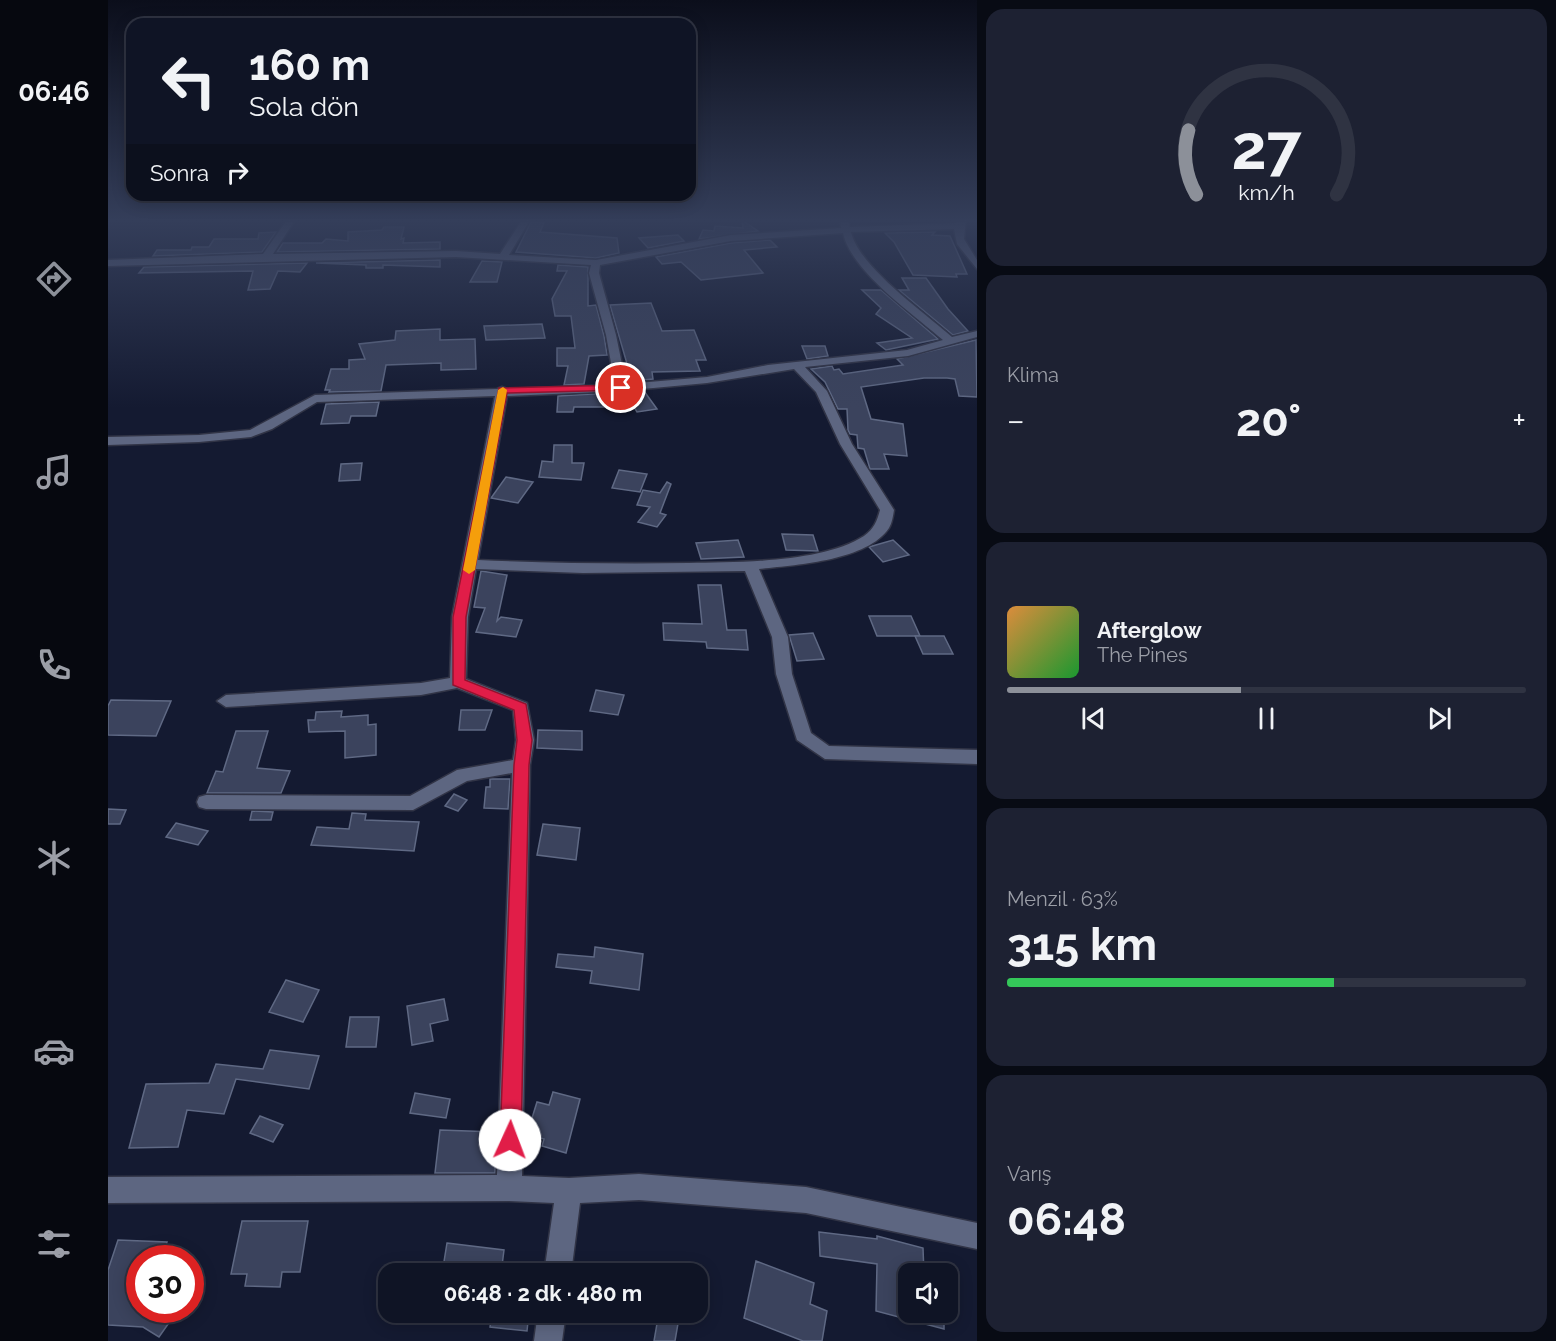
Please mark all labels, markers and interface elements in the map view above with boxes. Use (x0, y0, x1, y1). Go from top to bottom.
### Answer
text: 160 m (249, 41, 370, 90)
icon: left (150, 42, 228, 120)
text: 06:46 (18, 76, 90, 107)
text: Sola dön (249, 91, 359, 122)
text: 27 (1231, 110, 1303, 184)
icon: right (221, 156, 254, 189)
text: Sonra (150, 160, 209, 186)
text: km/h (1238, 180, 1295, 205)
icon: directions (33, 258, 75, 300)
pin (595, 362, 646, 413)
text: Klima (1007, 363, 1059, 387)
icon: arrive (604, 371, 637, 404)
text: 20° (1236, 394, 1301, 447)
text: − (1007, 401, 1025, 440)
text: + (1512, 401, 1526, 440)
icon: music (33, 451, 75, 493)
text: Afterglow (1097, 617, 1202, 643)
text: The Pines (1097, 643, 1188, 667)
icon: phone (33, 644, 75, 686)
icon: previous (1077, 702, 1110, 735)
icon: pause (1250, 702, 1283, 735)
icon: next (1423, 702, 1456, 735)
icon: climate (33, 837, 75, 879)
text: Menzil · 63% (1007, 887, 1118, 911)
text: 315 km (1007, 918, 1157, 971)
icon: car (33, 1030, 75, 1072)
position arrow (478, 1108, 542, 1172)
text: Varış (1007, 1162, 1051, 1186)
text: 06:48 (1007, 1193, 1126, 1246)
icon: filters (33, 1223, 75, 1265)
speed limit sign: 30 (126, 1245, 204, 1323)
map controls (898, 1263, 958, 1323)
button: sound (898, 1263, 958, 1323)
text: 06:48 · 2 dk · 480 m (444, 1280, 642, 1306)

